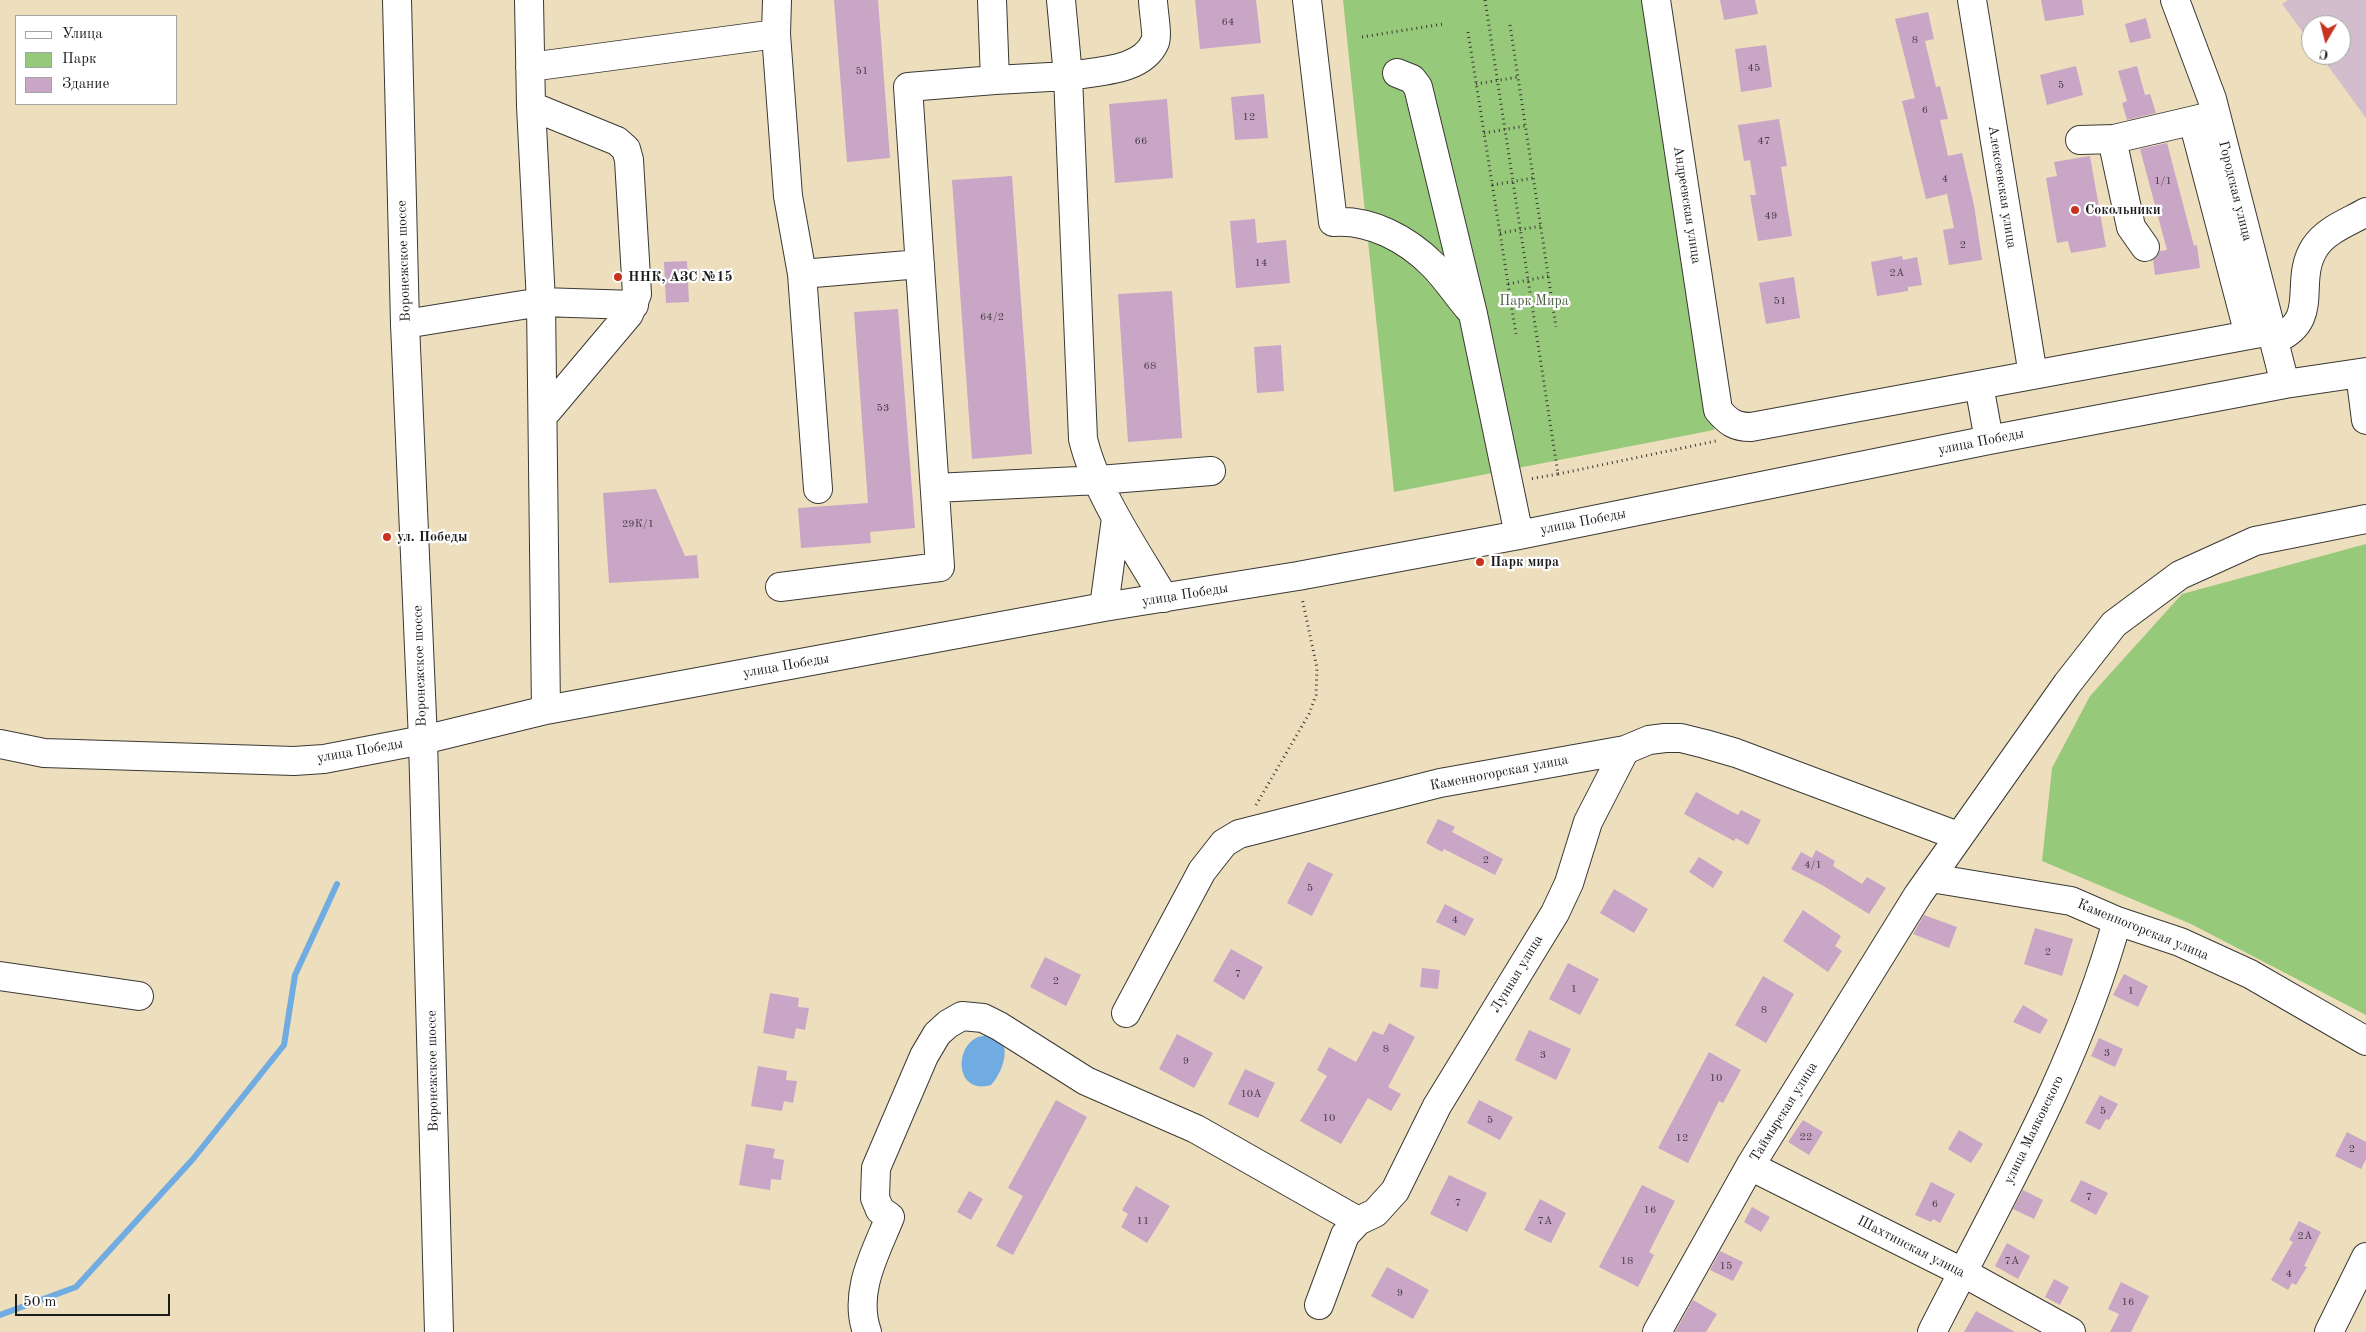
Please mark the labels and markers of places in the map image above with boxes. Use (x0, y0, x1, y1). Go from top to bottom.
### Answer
place label: Сокольники (2085, 202, 2161, 218)
marker: Сокольники (2069, 204, 2081, 216)
place label: ННК, АЗС №15 (628, 269, 733, 285)
marker: ННК, АЗС №15 (612, 271, 624, 283)
place label: ул. Победы (397, 529, 468, 545)
marker: ул. Победы (381, 531, 393, 543)
place label: Парк мира (1490, 554, 1559, 570)
marker: Парк мира (1474, 556, 1486, 568)

